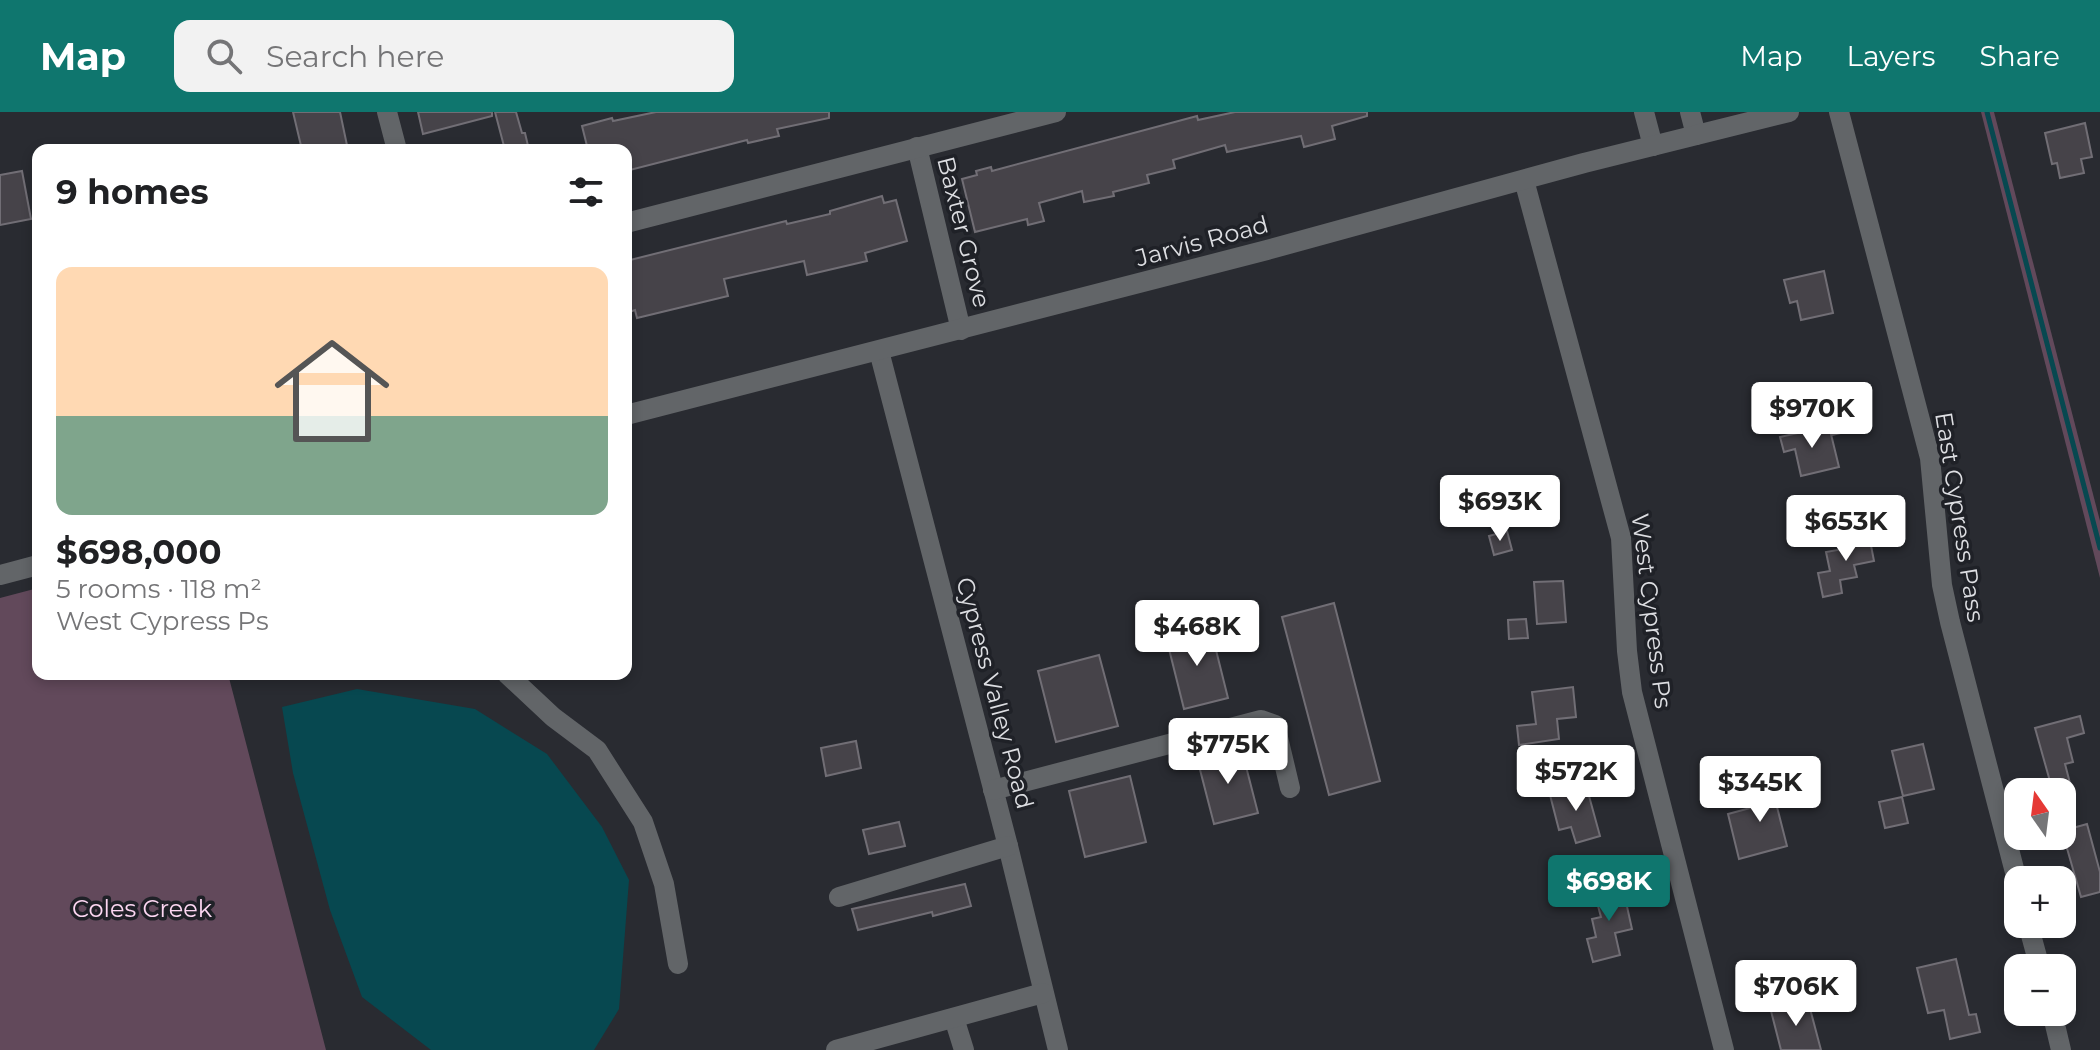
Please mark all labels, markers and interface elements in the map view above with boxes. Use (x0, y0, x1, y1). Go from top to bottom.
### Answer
search box (174, 20, 734, 92)
text: Map (40, 33, 126, 80)
icon: search (202, 34, 246, 78)
text: Search here (266, 38, 444, 75)
text: Map (1740, 39, 1803, 73)
text: Layers (1847, 39, 1936, 73)
text: Share (1980, 39, 2060, 73)
street label: Baxter Grove (931, 154, 997, 310)
icon: filters (564, 170, 608, 214)
text: 9 homes (56, 171, 209, 213)
street label: Jarvis Road (1131, 209, 1272, 273)
icon: home (260, 319, 404, 463)
pin: $970K (1756, 382, 1868, 450)
text: $970K (1769, 392, 1855, 424)
street label: East Cypress Pass (1929, 410, 1991, 624)
pin: $693K (1444, 475, 1556, 543)
text: $693K (1458, 485, 1542, 517)
pin: $653K (1790, 495, 1902, 563)
text: $653K (1804, 505, 1888, 537)
street label: West Cypress Ps (1626, 512, 1678, 710)
text: $698,000 (56, 531, 222, 573)
text: 5 rooms · 118 m² (56, 573, 262, 605)
street label: Cypress Valley Road (950, 574, 1040, 812)
pin: $468K (1141, 600, 1253, 668)
text: West Cypress Ps (56, 605, 269, 637)
text: $468K (1153, 610, 1241, 642)
pin: $775K (1172, 718, 1284, 786)
text: $775K (1187, 728, 1269, 760)
pin: $572K (1520, 745, 1632, 813)
text: $572K (1535, 755, 1617, 787)
pin: $345K (1704, 756, 1816, 824)
text: $345K (1718, 766, 1802, 798)
north arrow (2004, 778, 2076, 850)
map controls (2004, 778, 2076, 1026)
pin: $698K (1553, 855, 1665, 923)
text: $698K (1566, 865, 1652, 897)
button: + (2004, 866, 2076, 938)
park label: Coles Creek (72, 894, 213, 923)
button: − (2004, 954, 2076, 1026)
pin: $706K (1740, 960, 1852, 1028)
text: $706K (1753, 970, 1839, 1002)

